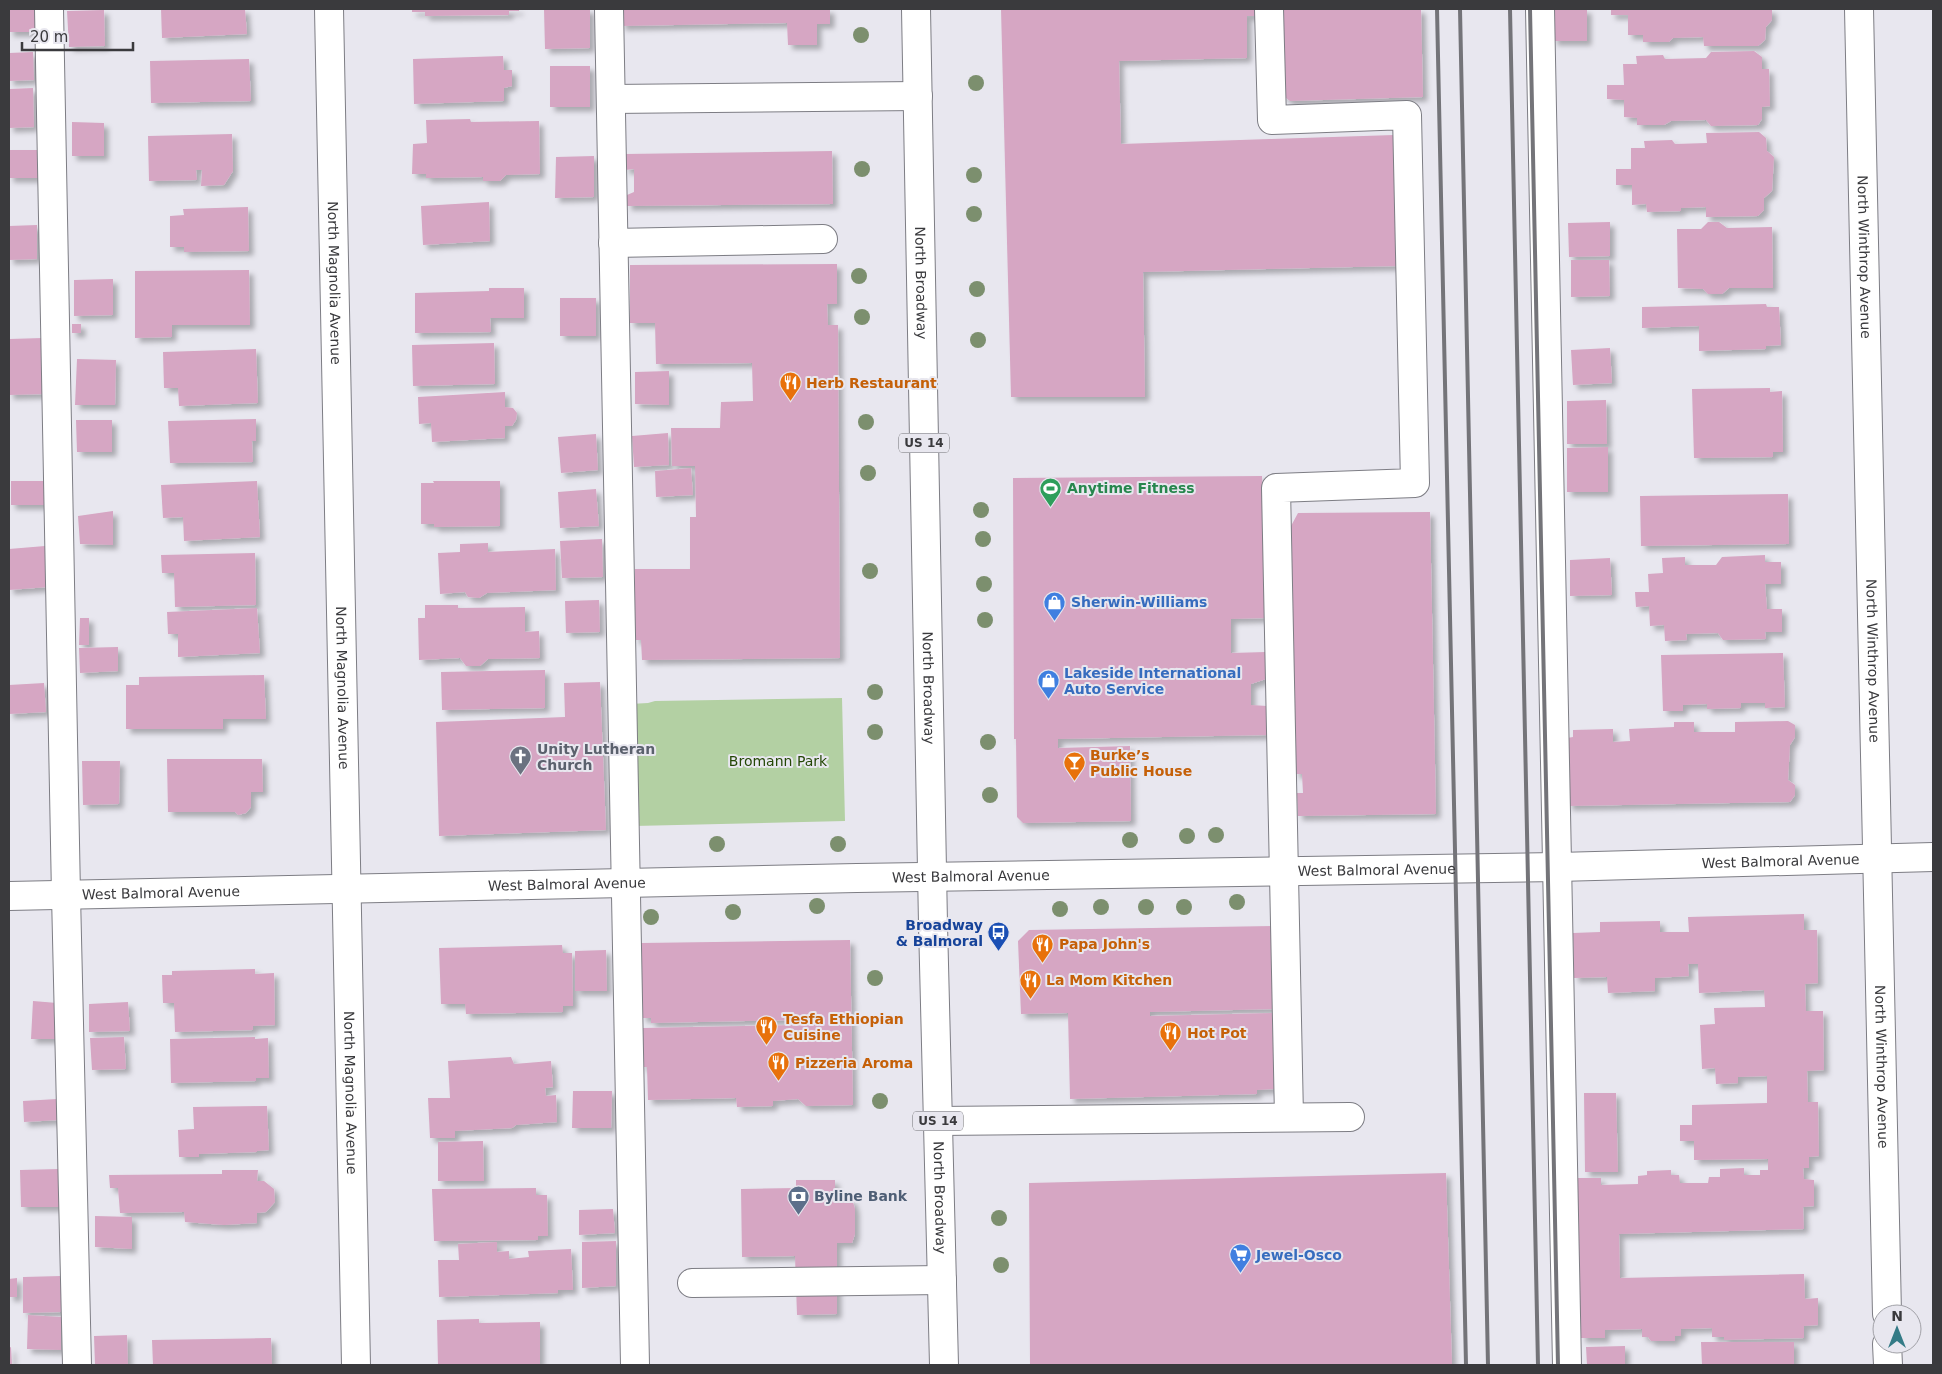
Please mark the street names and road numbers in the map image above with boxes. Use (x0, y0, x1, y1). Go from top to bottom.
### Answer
street label: North Winthrop Avenue (1855, 175, 1874, 339)
street label: North Magnolia Avenue (325, 201, 344, 365)
street label: North Broadway (912, 226, 930, 340)
road number: US 14 (899, 433, 949, 452)
street label: North Winthrop Avenue (1863, 579, 1883, 743)
street label: North Magnolia Avenue (333, 606, 352, 770)
street label: North Broadway (920, 631, 938, 745)
street label: West Balmoral Avenue (1701, 851, 1860, 871)
street label: West Balmoral Avenue (1298, 861, 1456, 879)
street label: West Balmoral Avenue (892, 867, 1050, 885)
street label: West Balmoral Avenue (488, 874, 646, 894)
street label: West Balmoral Avenue (82, 883, 240, 902)
street label: North Winthrop Avenue (1872, 985, 1891, 1149)
street label: North Magnolia Avenue (341, 1011, 360, 1175)
road number: US 14 (913, 1112, 963, 1130)
street label: North Broadway (930, 1141, 949, 1255)

